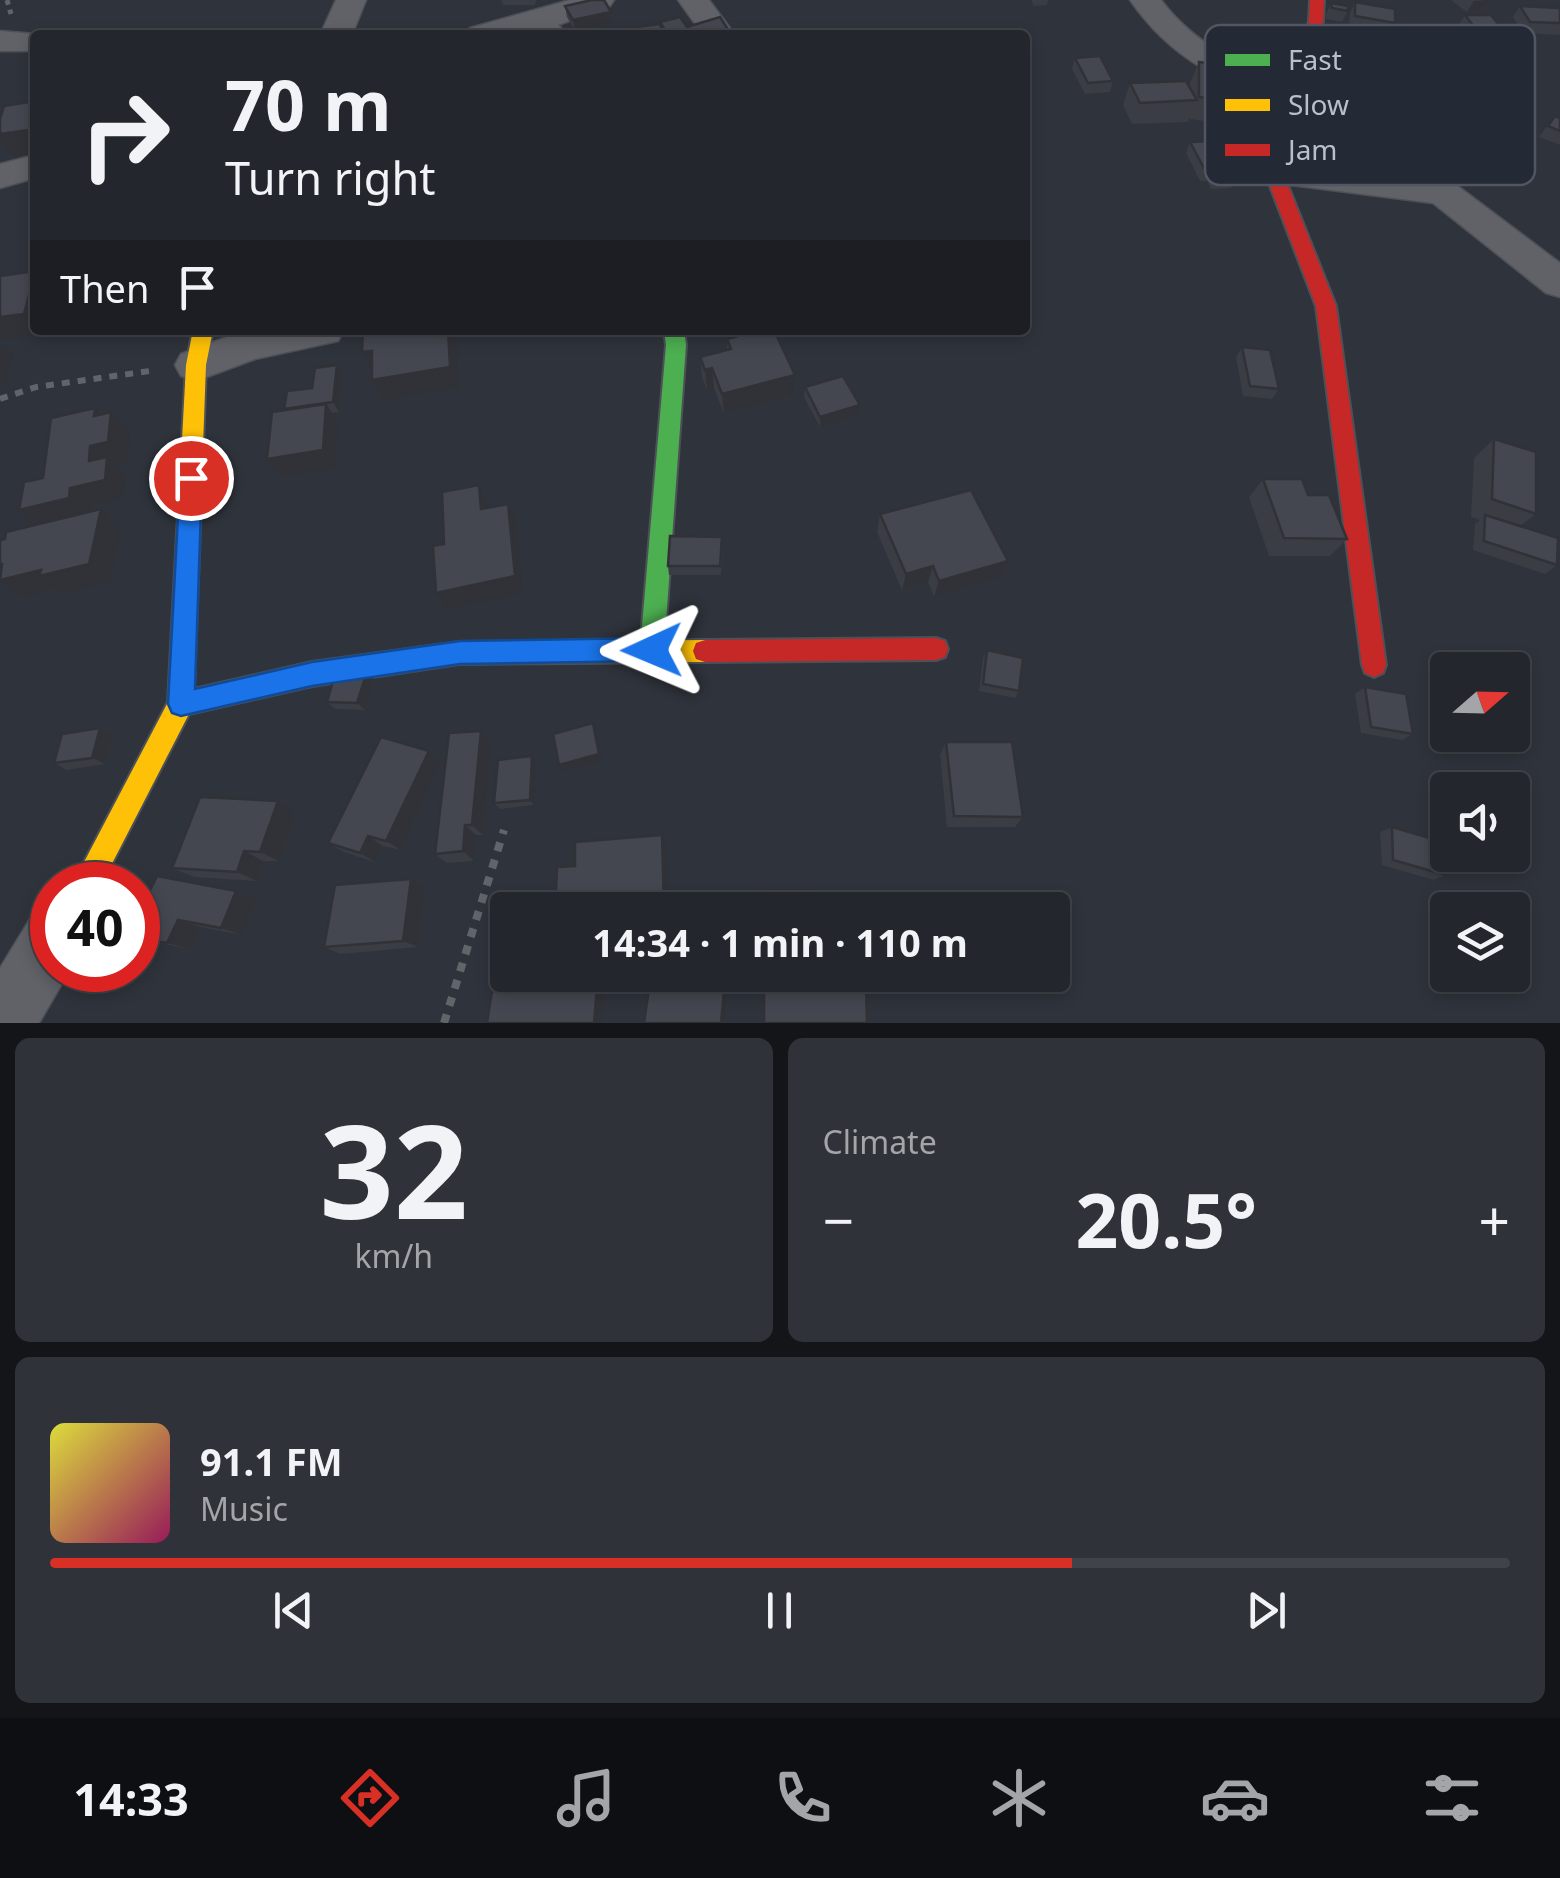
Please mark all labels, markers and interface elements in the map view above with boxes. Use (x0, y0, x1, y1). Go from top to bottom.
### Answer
legend (1205, 25, 1535, 185)
text: Fast (1288, 40, 1342, 78)
text: 70 m (225, 56, 392, 152)
icon: right (60, 70, 190, 200)
text: Slow (1288, 85, 1349, 123)
text: Jam (1285, 130, 1338, 168)
text: Turn right (225, 147, 436, 208)
icon: arrive (170, 260, 225, 315)
text: Then (60, 262, 150, 314)
pin (149, 436, 234, 521)
icon: arrive (164, 451, 219, 506)
position arrow (600, 598, 704, 702)
north arrow (1430, 652, 1530, 752)
map controls (1430, 652, 1530, 992)
button: sound (1430, 772, 1530, 872)
speed limit sign: 40 (30, 862, 160, 992)
button: layers (1430, 892, 1530, 992)
text: 14:34 · 1 min · 110 m (592, 916, 968, 968)
text: 32 (319, 1080, 468, 1257)
text: Climate (823, 1120, 937, 1163)
text: 20.5° (1075, 1168, 1257, 1270)
text: − (823, 1182, 854, 1257)
text: + (1479, 1182, 1510, 1257)
text: km/h (354, 1234, 433, 1277)
text: 91.1 FM (200, 1435, 342, 1487)
text: Music (200, 1487, 288, 1530)
icon: previous (266, 1583, 321, 1638)
icon: pause (752, 1583, 807, 1638)
icon: next (1239, 1583, 1294, 1638)
icon: directions (335, 1763, 405, 1833)
icon: music (551, 1763, 621, 1833)
icon: phone (768, 1763, 838, 1833)
icon: climate (984, 1763, 1054, 1833)
icon: car (1200, 1763, 1270, 1833)
icon: filters (1417, 1763, 1487, 1833)
text: 14:33 (73, 1768, 189, 1829)

